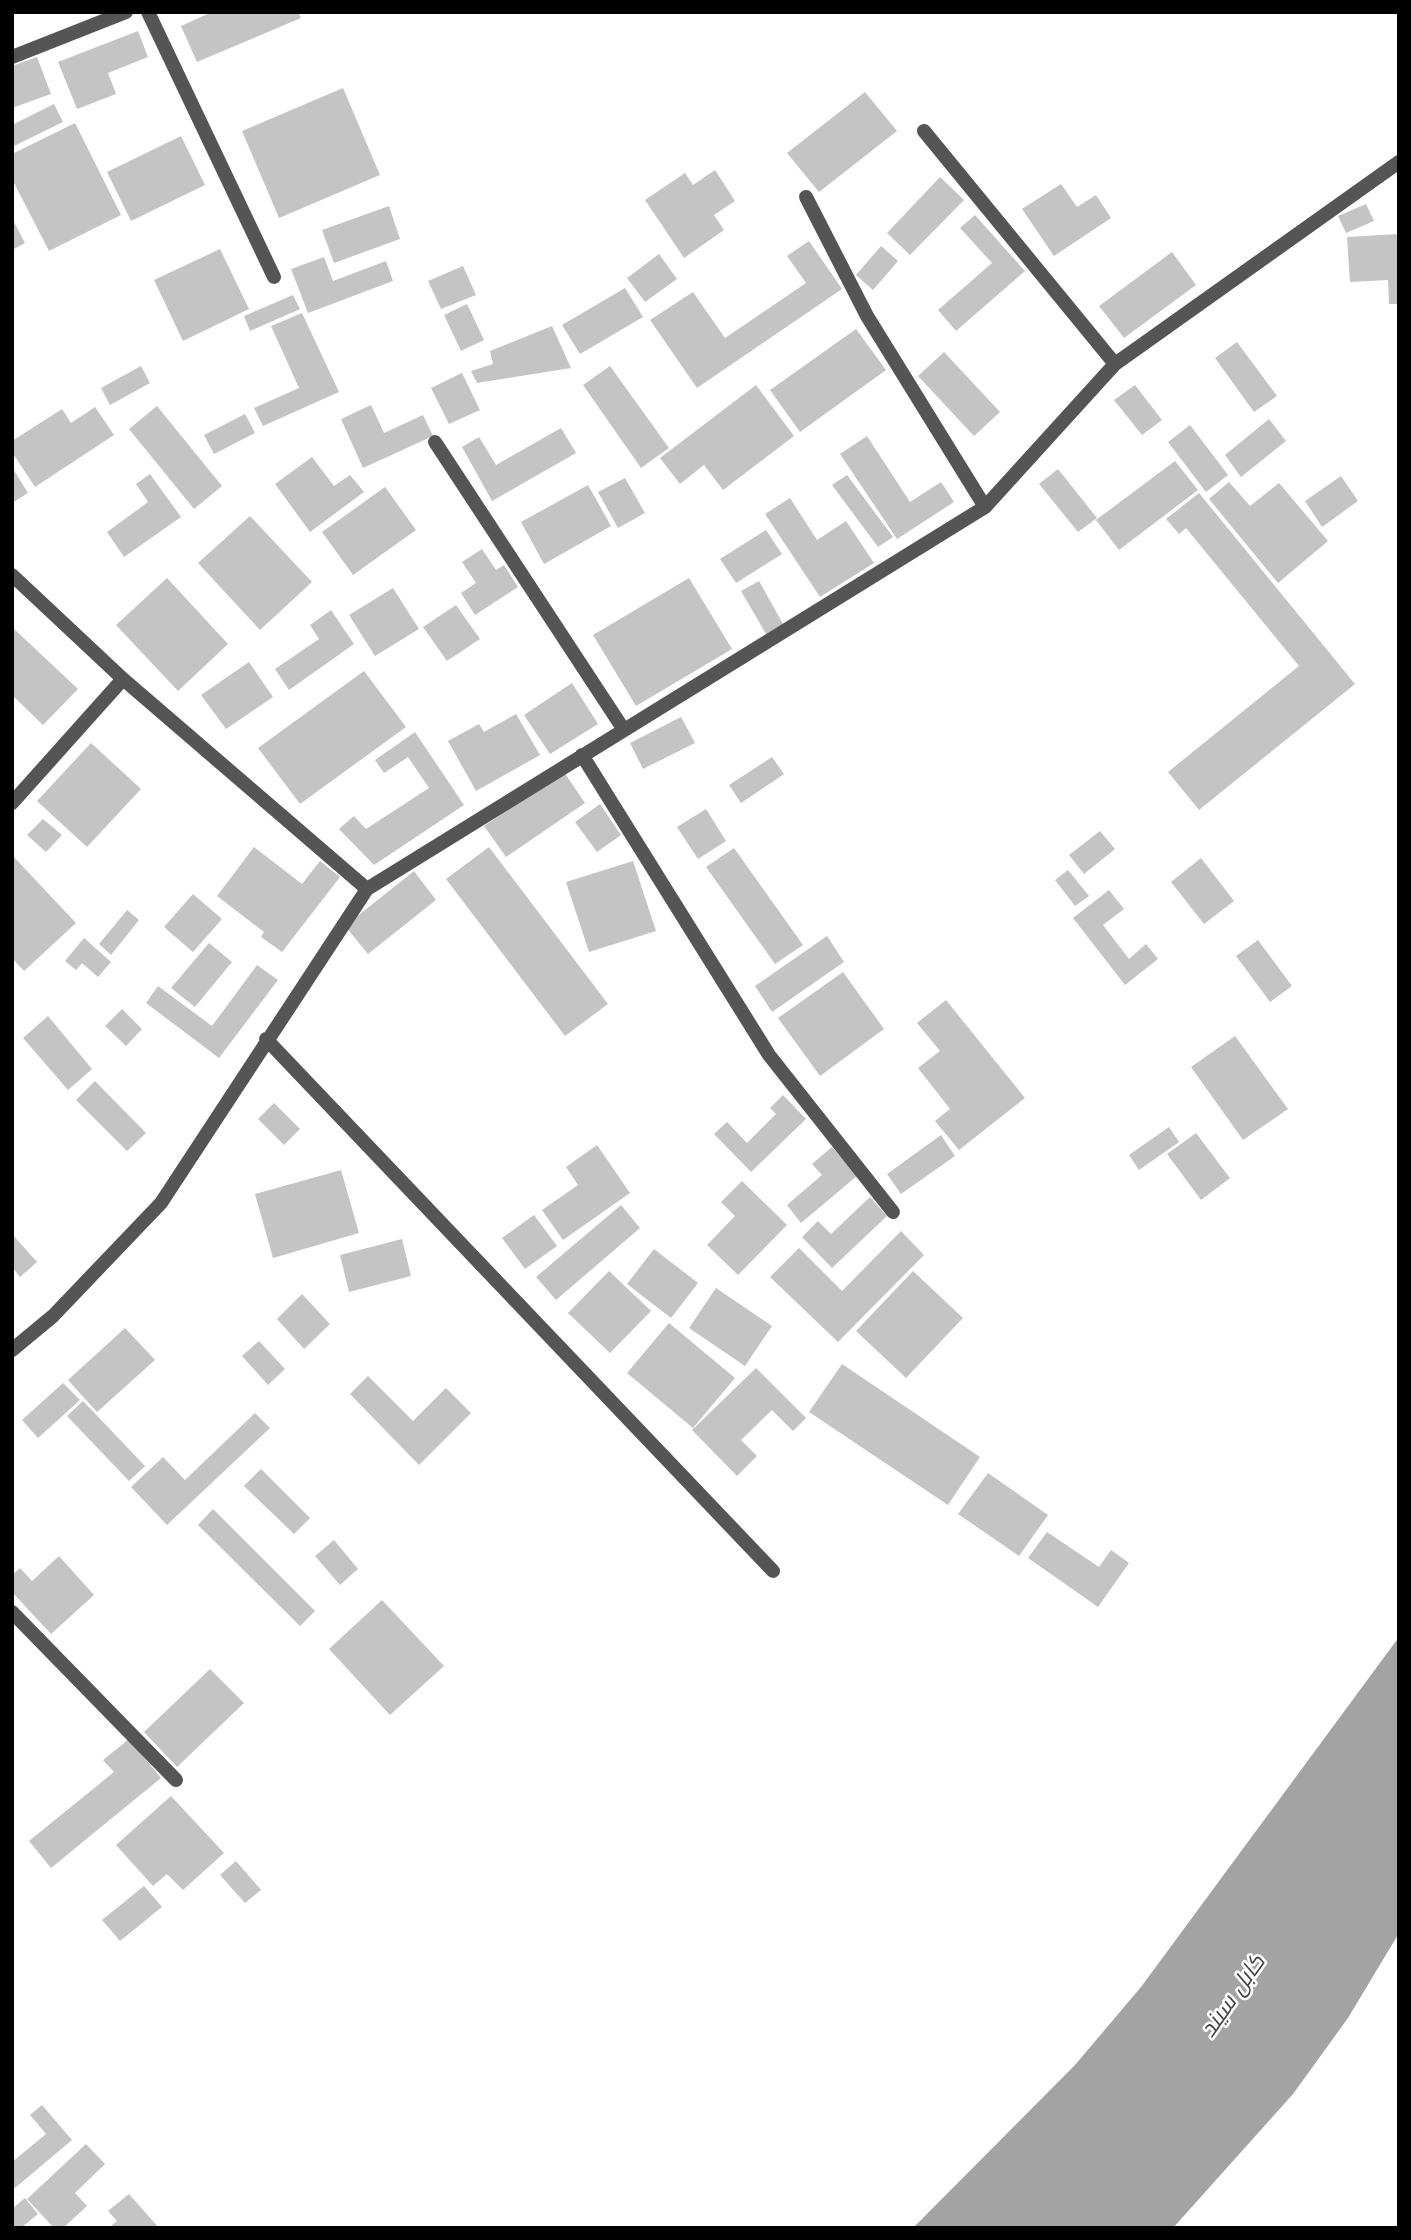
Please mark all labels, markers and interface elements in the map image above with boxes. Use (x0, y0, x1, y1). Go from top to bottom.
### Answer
water label: کابل سيند (1195, 1949, 1271, 2043)

